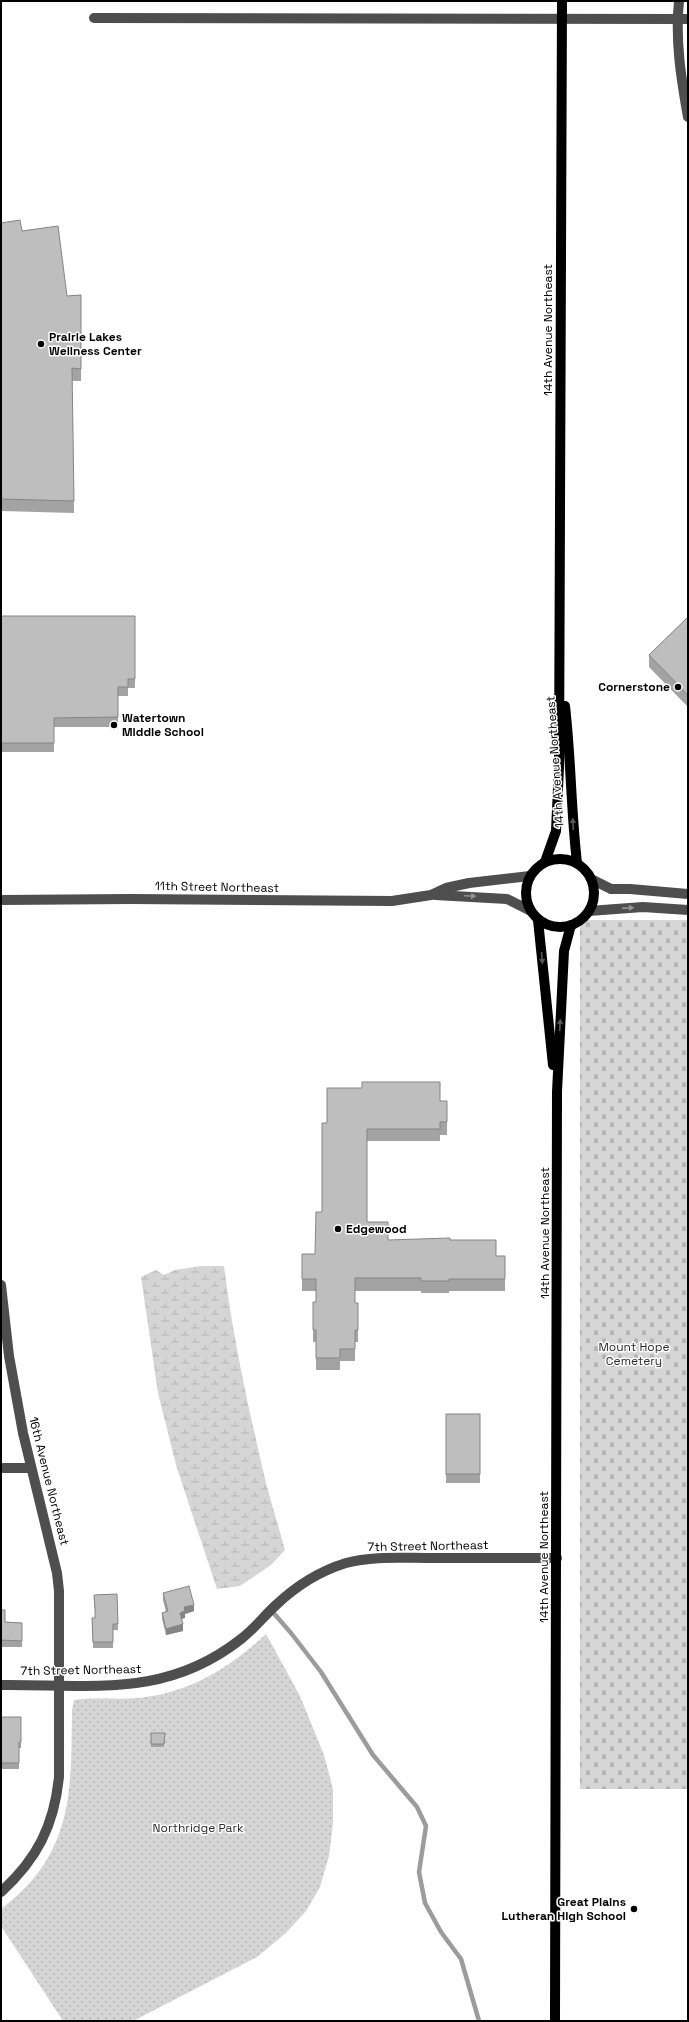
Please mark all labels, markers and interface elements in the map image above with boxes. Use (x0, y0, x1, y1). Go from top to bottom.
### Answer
street label: 14th Avenue Northeast (540, 264, 556, 396)
place label: Prairie Lakes Wellness Center (49, 329, 142, 359)
marker: Prairie Lakes Wellness Center (36, 339, 46, 349)
place label: Cornerstone (598, 679, 670, 695)
marker: Cornerstone (673, 682, 683, 692)
street label: 14th Avenue Northeast (542, 695, 568, 829)
place label: Watertown Middle School (122, 710, 204, 740)
marker: Watertown Middle School (109, 720, 119, 730)
one-way arrow (570, 817, 576, 830)
street label: 11th Street Northeast (155, 878, 279, 896)
one-way arrow (464, 893, 476, 900)
one-way arrow (622, 905, 634, 912)
one-way arrow (538, 952, 545, 964)
one-way arrow (557, 1018, 563, 1031)
street label: 14th Avenue Northeast (537, 1167, 553, 1299)
place label: Edgewood (346, 1221, 407, 1237)
marker: Edgewood (333, 1224, 343, 1234)
park label: Mount Hope Cemetery (598, 1339, 670, 1369)
street label: 16th Avenue Northeast (25, 1415, 73, 1547)
street label: 14th Avenue Northeast (536, 1491, 552, 1623)
street label: 7th Street Northeast (367, 1537, 489, 1555)
street label: 7th Street Northeast (20, 1661, 142, 1679)
park label: Northridge Park (153, 1820, 244, 1836)
place label: Great Plains Lutheran High School (502, 1894, 626, 1924)
marker: Great Plains Lutheran High School (629, 1904, 639, 1914)

